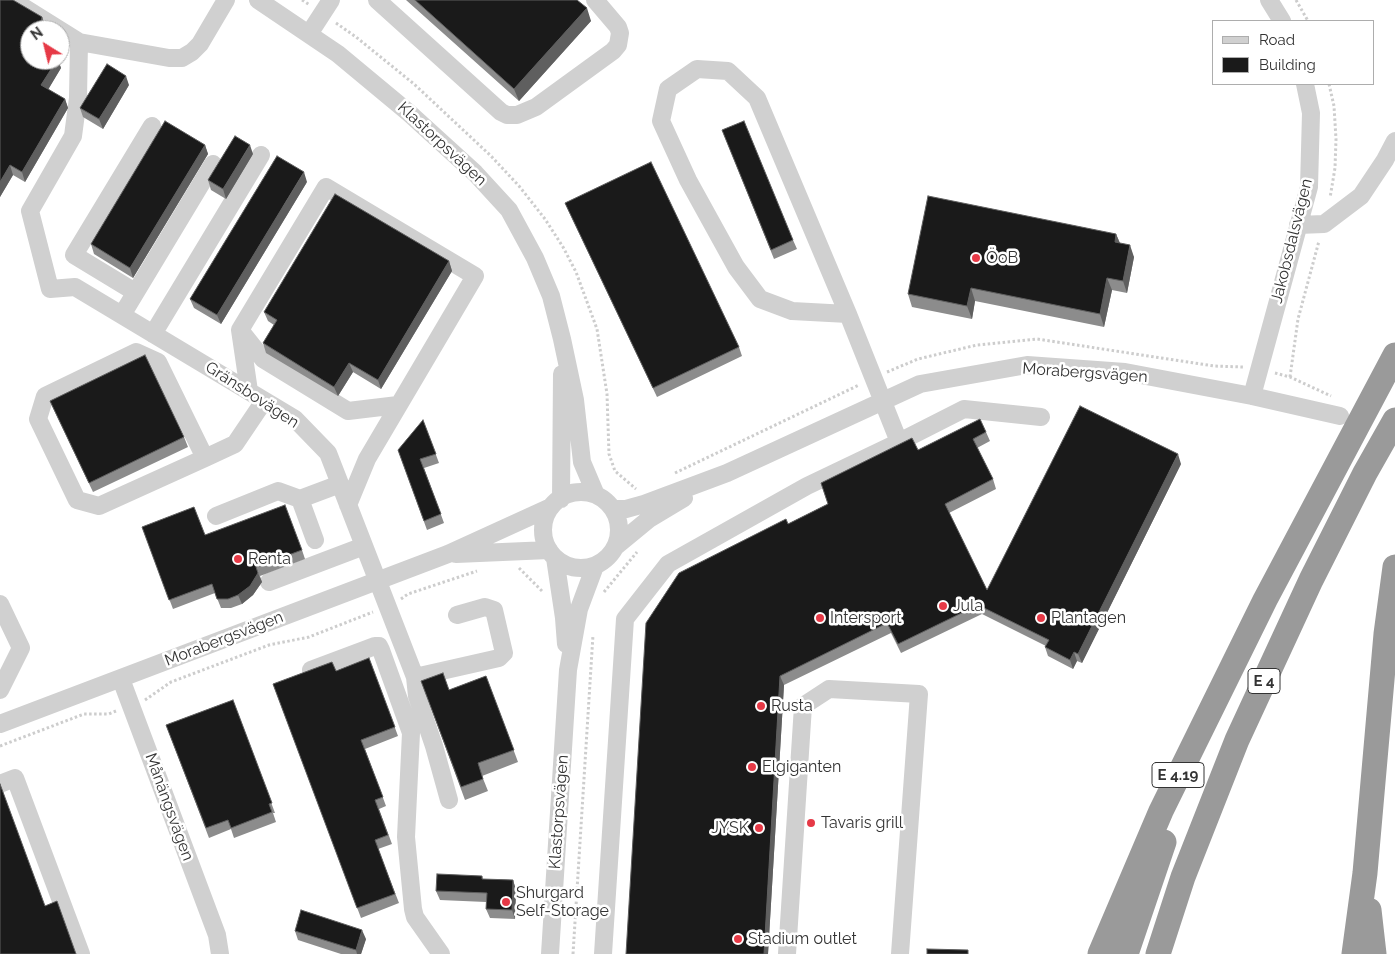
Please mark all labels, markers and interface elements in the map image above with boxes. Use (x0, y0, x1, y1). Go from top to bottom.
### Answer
north arrow (20, 20, 70, 70)
legend (1212, 20, 1375, 85)
text: N (28, 24, 46, 43)
text: Road (1259, 31, 1295, 49)
text: Building (1259, 56, 1316, 74)
street label: Klastorpsvägen (394, 98, 490, 190)
street label: Jakobsdalsvägen (1267, 177, 1317, 305)
place label: ÖoB (986, 248, 1018, 268)
marker: ÖoB (970, 252, 982, 264)
street label: Gränsbovägen (202, 358, 302, 432)
street label: Morabergsvägen (1022, 359, 1148, 387)
place label: Renta (248, 549, 291, 569)
marker: Renta (232, 553, 244, 565)
place label: Jula (953, 596, 983, 616)
marker: Jula (937, 600, 949, 612)
street label: Morabergsvägen (162, 608, 286, 670)
place label: Intersport (830, 608, 902, 628)
place label: Plantagen (1051, 608, 1126, 628)
marker: Intersport (814, 612, 826, 624)
marker: Plantagen (1035, 612, 1047, 624)
road number: E 4 (1248, 668, 1280, 694)
place label: Rusta (771, 696, 813, 716)
marker: Rusta (755, 700, 767, 712)
street label: Månängsvägen (141, 751, 197, 863)
street label: Klastorpsvägen (545, 754, 573, 870)
place label: Elgiganten (762, 757, 841, 777)
marker: Elgiganten (746, 761, 758, 773)
road number: E 4.19 (1152, 762, 1204, 788)
place label: Tavaris grill (821, 813, 903, 833)
marker: Tavaris grill (805, 817, 817, 829)
place label: JYSK (711, 818, 749, 838)
marker: JYSK (753, 822, 765, 834)
place label: Shurgard Self-Storage (516, 883, 609, 921)
marker: Shurgard Self-Storage (500, 896, 512, 908)
place label: Stadium outlet (748, 929, 857, 949)
marker: Stadium outlet (732, 933, 744, 945)

